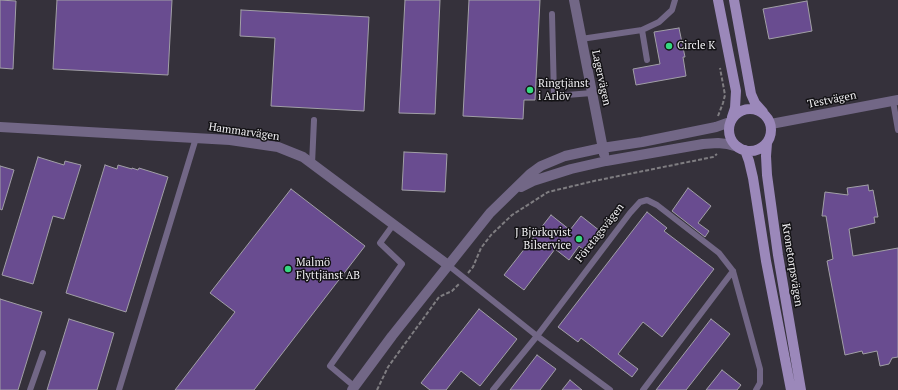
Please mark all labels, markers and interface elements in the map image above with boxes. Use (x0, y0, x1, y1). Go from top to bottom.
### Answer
place label: Circle K (677, 39, 715, 53)
marker: Circle K (664, 41, 674, 51)
street label: Lagervägen (589, 49, 613, 107)
place label: Ringtjänst i Arlöv (538, 77, 589, 103)
marker: Ringtjänst i Arlöv (525, 85, 535, 95)
street label: Testvägen (806, 89, 858, 111)
street label: Hammarvägen (208, 120, 280, 144)
street label: Företagsvägen (573, 201, 627, 265)
street label: Kronetorpsvägen (779, 223, 805, 307)
place label: J Björkqvist Bilservice (515, 226, 571, 252)
marker: J Björkqvist Bilservice (574, 234, 584, 244)
place label: Malmö Flyttjänst AB (296, 256, 360, 282)
marker: Malmö Flyttjänst AB (283, 264, 293, 274)

